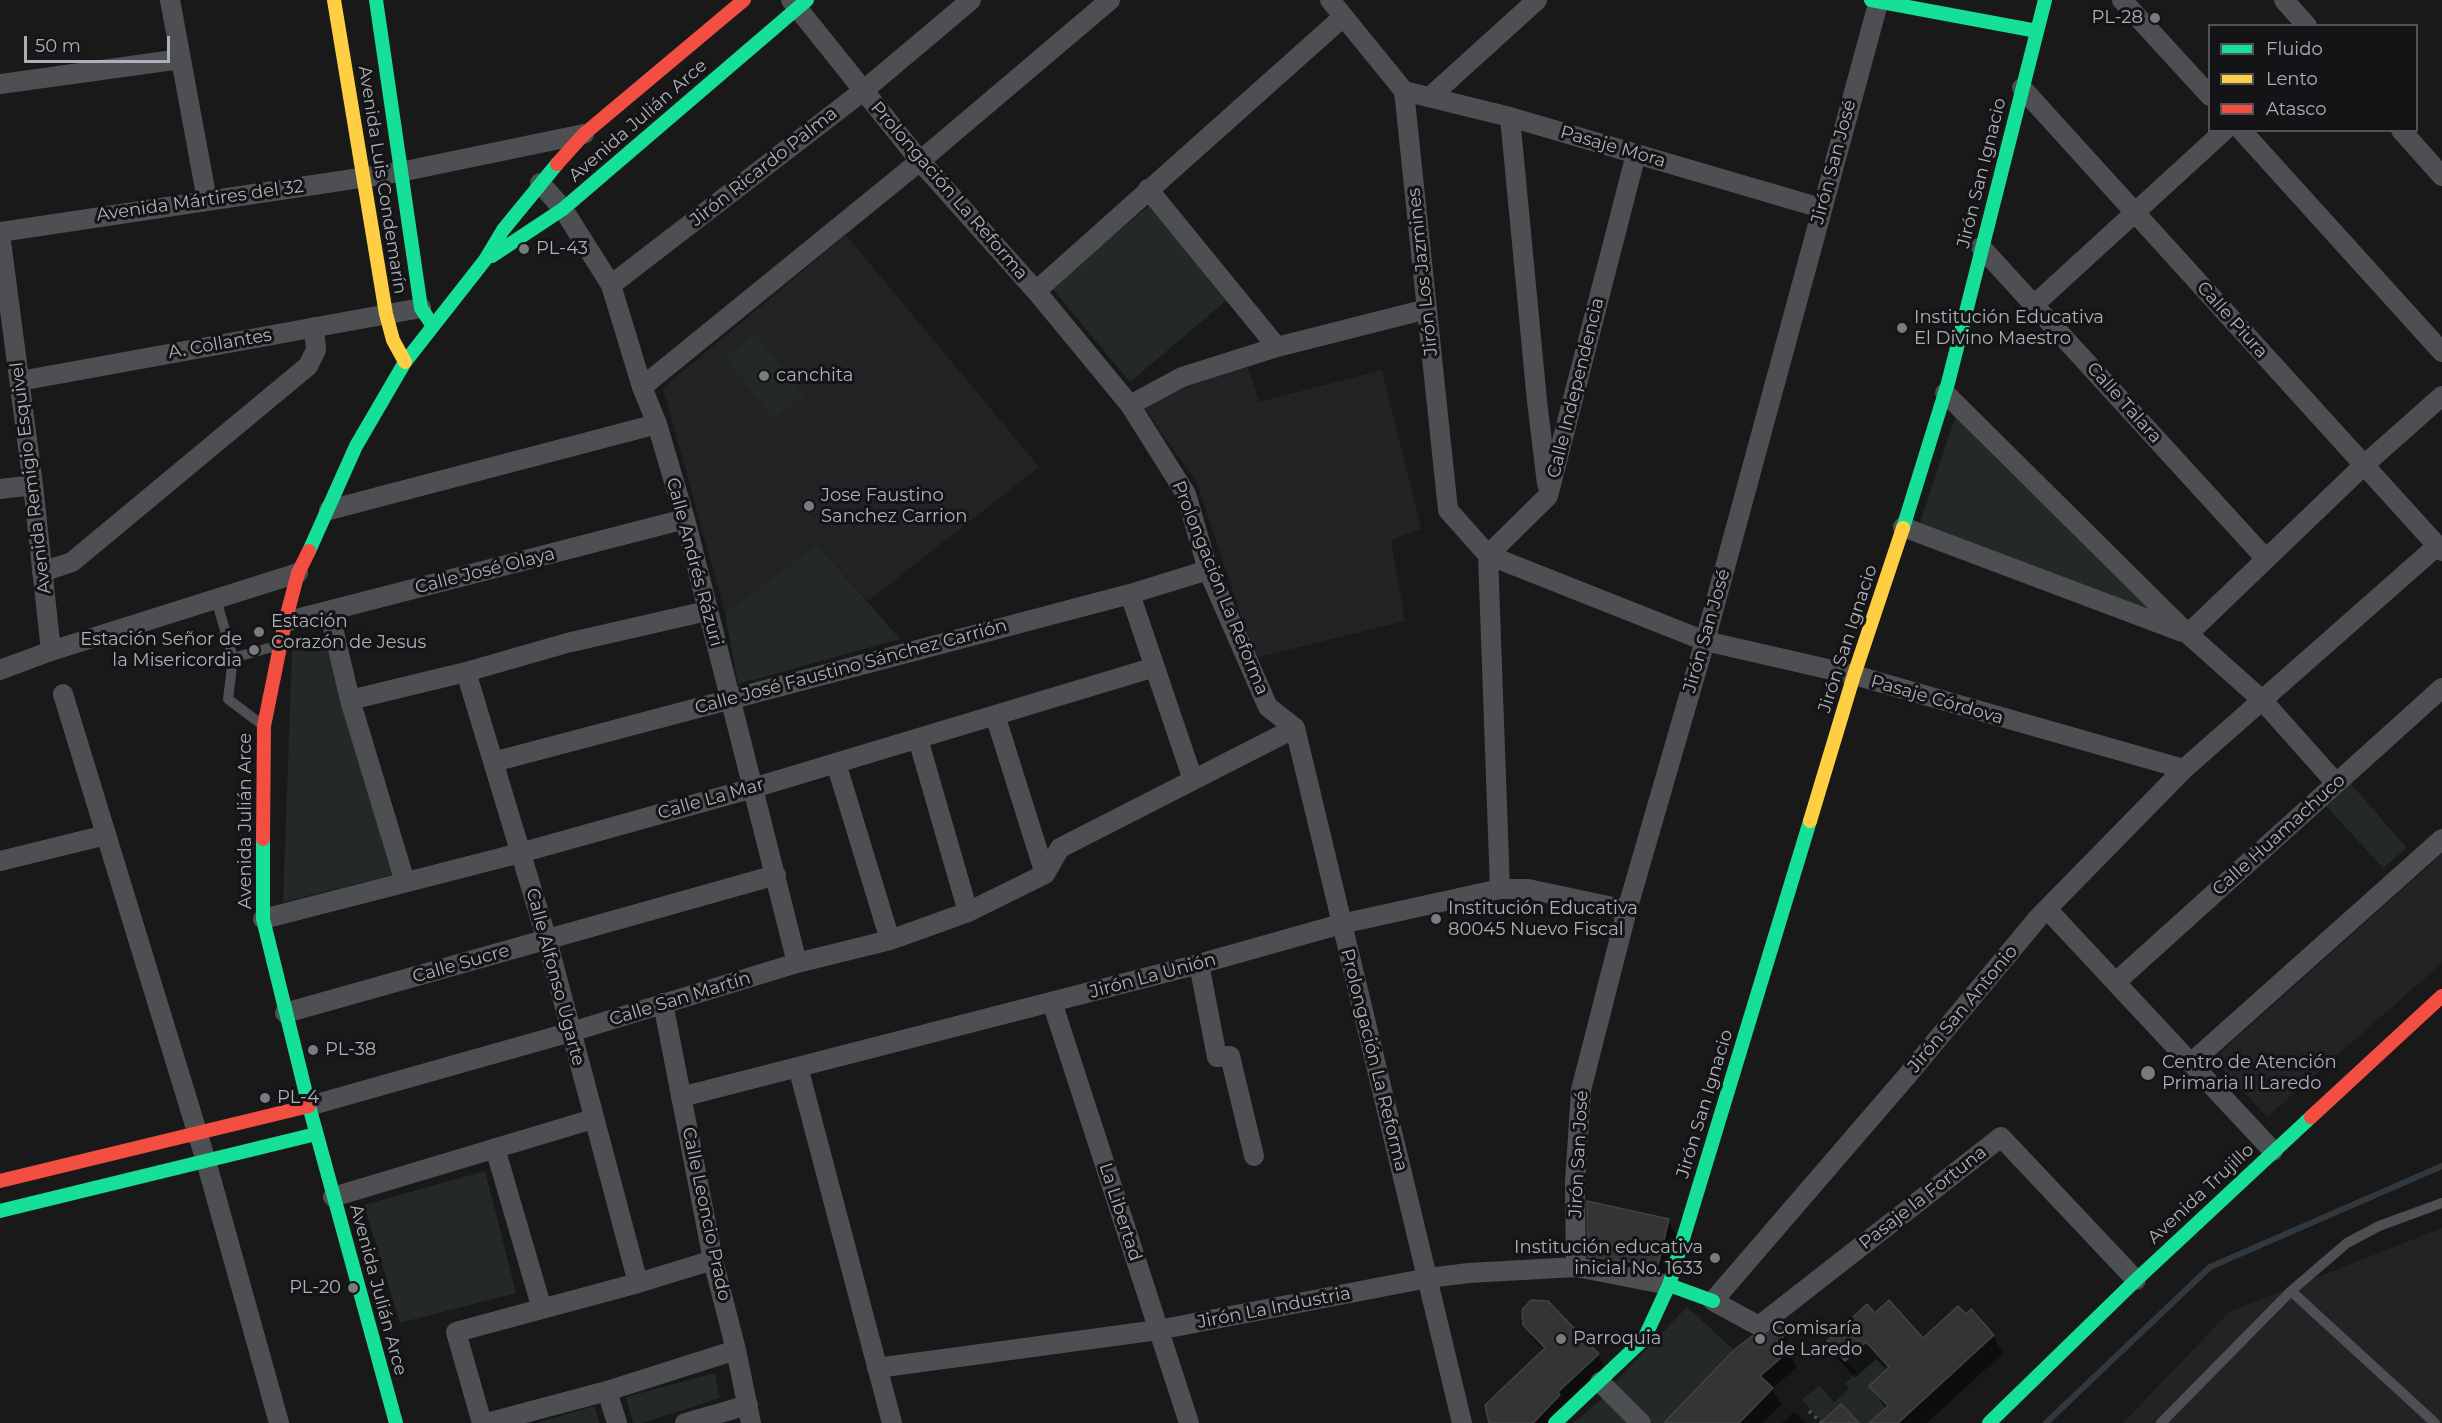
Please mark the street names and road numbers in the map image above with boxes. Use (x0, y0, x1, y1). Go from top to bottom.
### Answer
street label: Avenida Julián Arce (564, 55, 712, 187)
street label: Avenida Luis Condemarín (353, 64, 411, 296)
street label: Jirón San Ignacio (1953, 96, 2011, 250)
street label: Prolongación La Reforma (866, 98, 1032, 284)
street label: Jirón San José (1807, 98, 1861, 226)
street label: Jirón Ricardo Palma (686, 103, 842, 231)
street label: Pasaje Mora (1558, 122, 1668, 172)
street label: Avenida Mártires del 32 (95, 176, 305, 226)
street label: Jirón Los Jazmines (1403, 187, 1443, 357)
street label: Calle Piura (2192, 277, 2272, 363)
street label: Calle Independencia (1543, 296, 1609, 480)
street label: A. Collantes (167, 324, 273, 364)
street label: Calle Talara (2082, 358, 2166, 448)
street label: Avenida Remigio Esquivel (6, 361, 56, 595)
street label: Calle Andrés Rázuri (661, 475, 727, 649)
street label: Prolongación La Reforma (1167, 478, 1273, 698)
street label: Calle José Olaya (413, 543, 557, 599)
street label: Jirón San Ignacio (1814, 562, 1882, 716)
street label: Jirón San José (1679, 567, 1735, 695)
street label: Calle José Faustino Sánchez Carrión (692, 615, 1010, 719)
street label: Pasaje Córdova (1868, 671, 2006, 729)
street label: Avenida Julián Arce (235, 733, 257, 909)
street label: Calle Huamachuco (2208, 770, 2350, 900)
street label: Calle La Mar (655, 774, 767, 824)
street label: Calle Alfonso Ugarte (521, 886, 589, 1068)
street label: Calle Sucre (410, 940, 512, 988)
street label: Jirón San Antonio (1904, 941, 2022, 1077)
street label: Prolongación La Reforma (1336, 946, 1412, 1174)
street label: Jirón La Unión (1088, 949, 1218, 1003)
street label: Calle San Martín (607, 967, 753, 1031)
street label: Jirón San Ignacio (1672, 1027, 1738, 1181)
street label: Jirón San José (1565, 1090, 1593, 1218)
street label: Calle Leoncio Prado (677, 1125, 735, 1303)
street label: Avenida Trujillo (2143, 1139, 2259, 1249)
street label: Pasaje la Fortuna (1855, 1142, 1991, 1254)
street label: La Libertad (1094, 1160, 1146, 1264)
street label: Avenida Julián Arce (345, 1202, 411, 1378)
street label: Jirón La Industria (1196, 1283, 1352, 1333)

